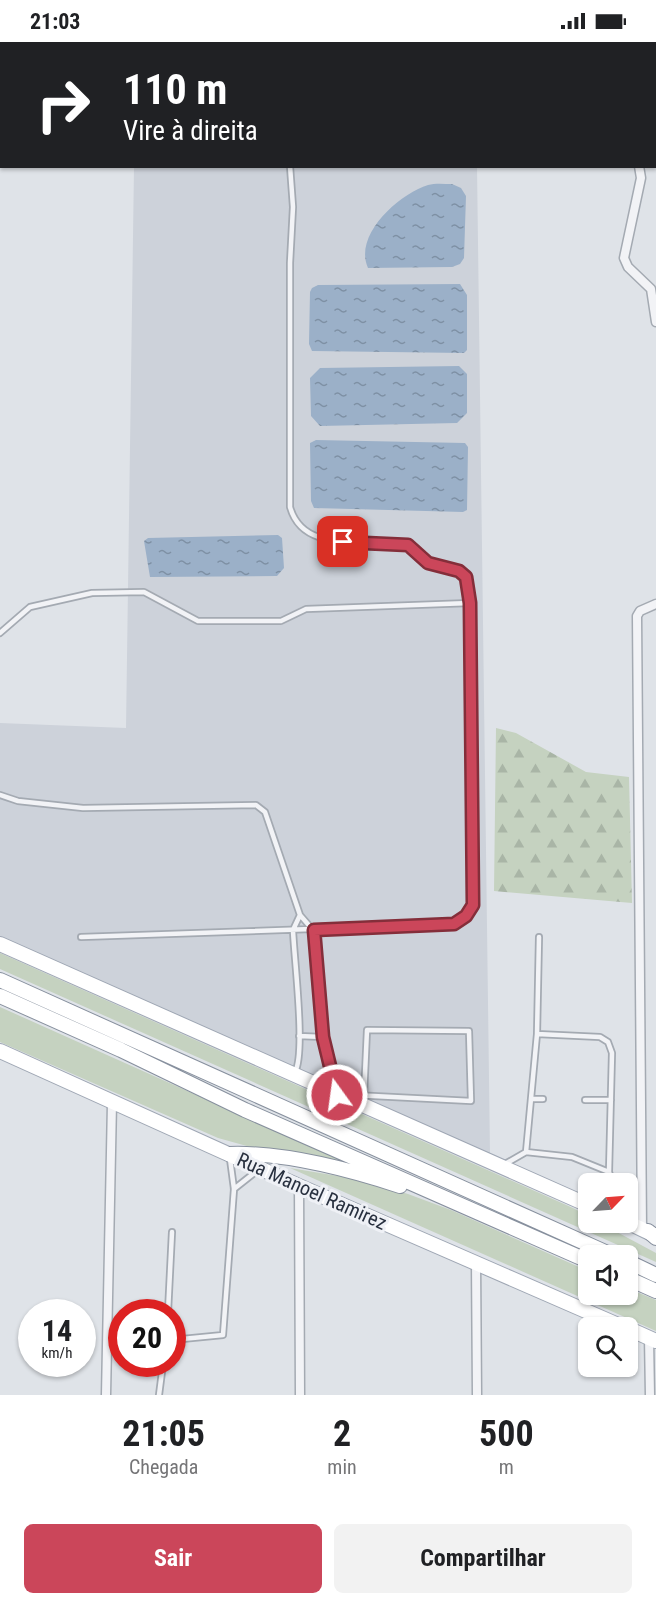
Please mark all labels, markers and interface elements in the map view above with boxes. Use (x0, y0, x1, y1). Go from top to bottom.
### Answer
text: 21:03 (30, 9, 81, 34)
text: 110 m (123, 65, 228, 114)
icon: right (24, 66, 102, 144)
text: Vire à direita (123, 115, 258, 147)
pin (317, 516, 368, 567)
icon: arrive (326, 525, 359, 558)
position arrow (305, 1063, 369, 1127)
street label: Rua Manoel Ramirez (233, 1147, 391, 1235)
north arrow (578, 1173, 638, 1233)
map controls (578, 1173, 638, 1377)
button: sound (578, 1245, 638, 1305)
speed limit sign: 20 (108, 1299, 186, 1377)
text: 14 (42, 1313, 72, 1348)
button: search (578, 1317, 638, 1377)
text: km/h (42, 1344, 72, 1362)
text: 21:05 (122, 1413, 205, 1455)
text: 2 (333, 1413, 351, 1455)
text: 500 (479, 1413, 534, 1455)
text: Chegada (129, 1455, 198, 1479)
text: min (327, 1455, 357, 1479)
text: m (499, 1455, 514, 1479)
button: Sair (24, 1524, 322, 1593)
button: Compartilhar (334, 1524, 632, 1593)

